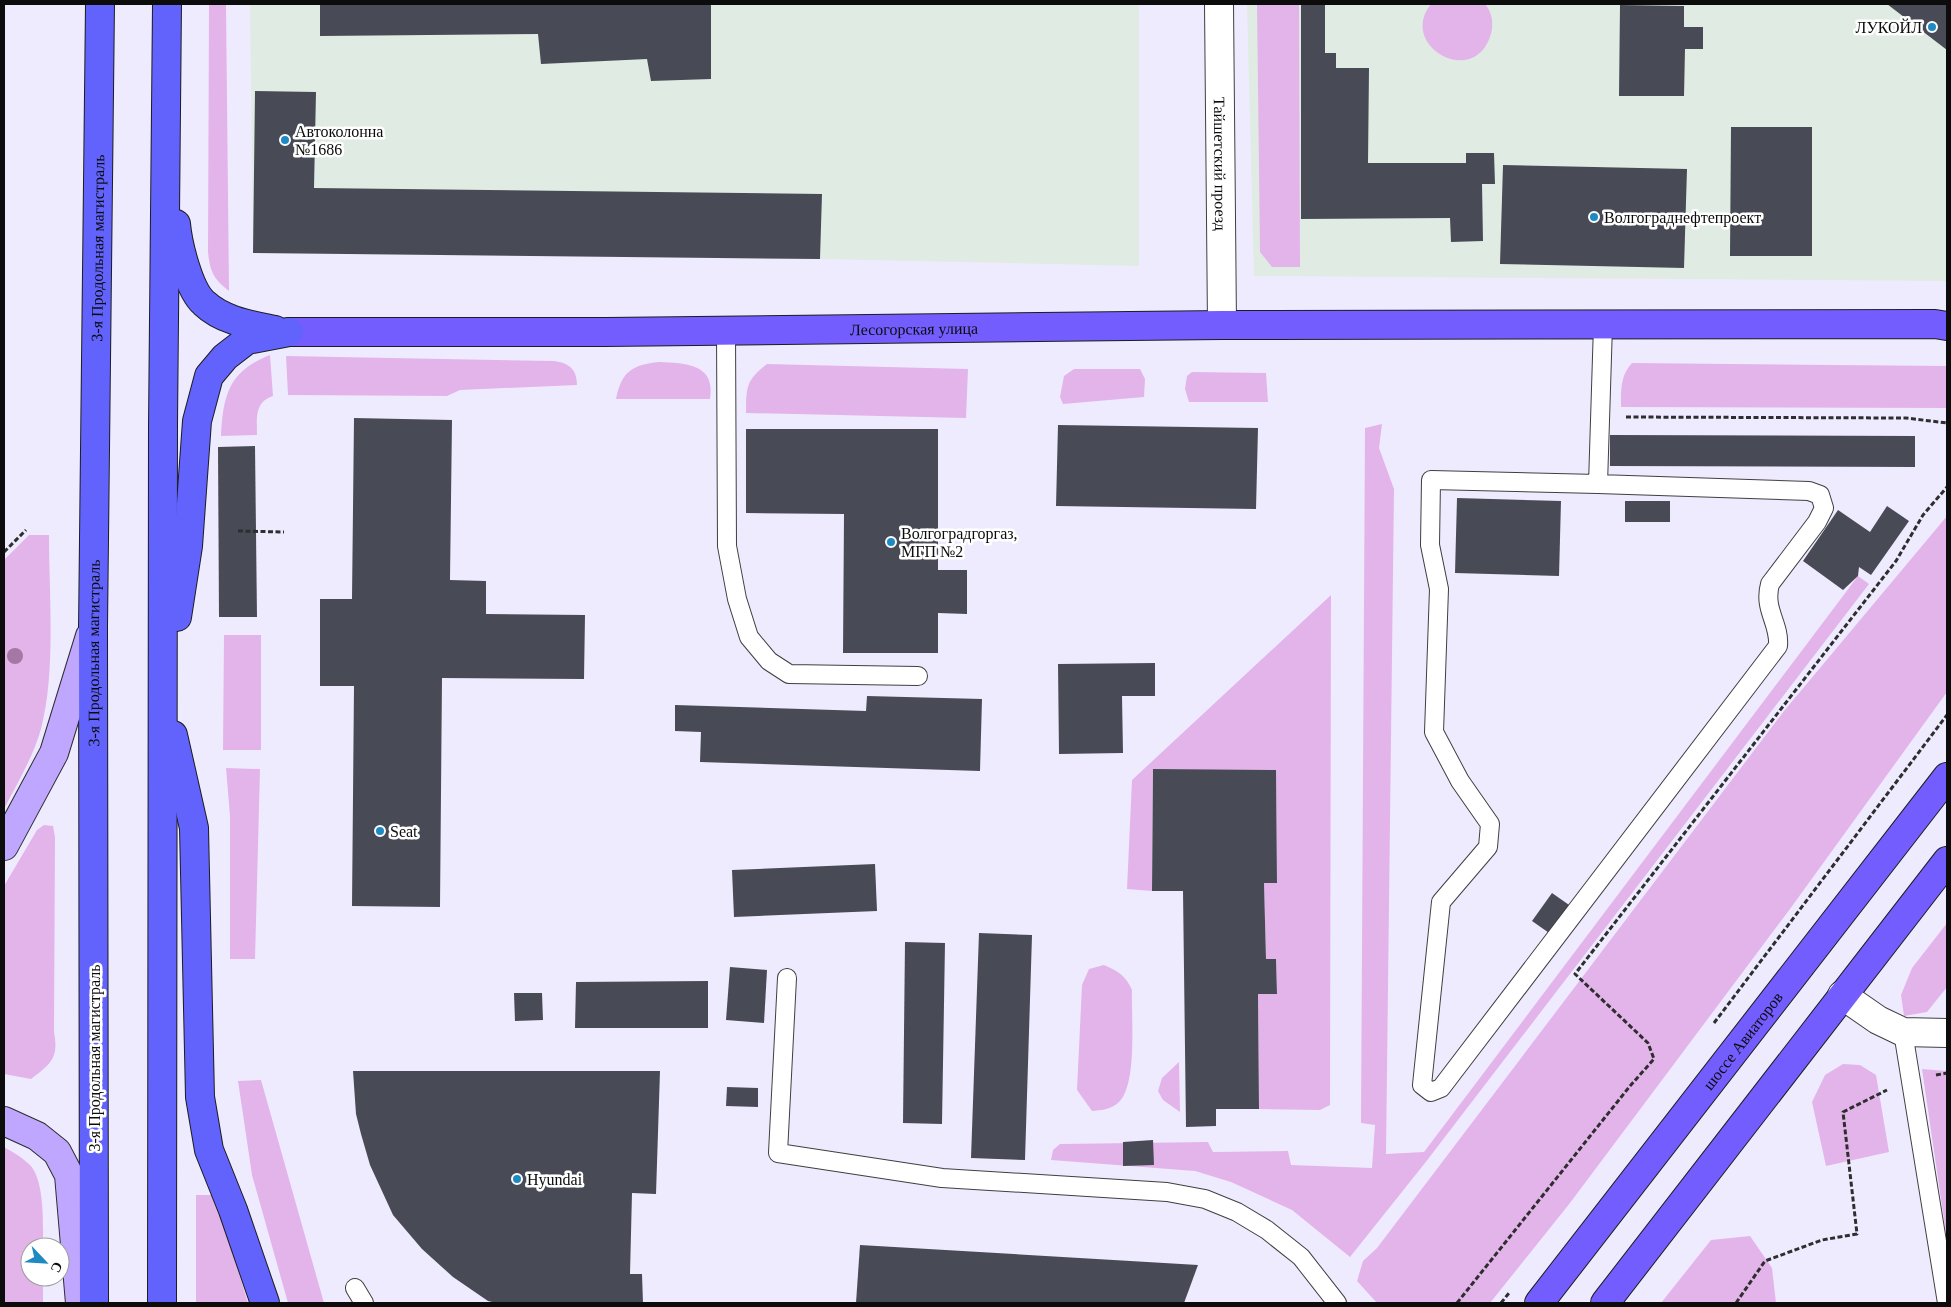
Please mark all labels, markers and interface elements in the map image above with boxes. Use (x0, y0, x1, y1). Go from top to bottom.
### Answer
place label: ЛУКОЙЛ (1856, 18, 1922, 36)
marker: ЛУКОЙЛ (1926, 21, 1938, 33)
street label: Тайшетский проезд (1211, 97, 1229, 231)
place label: Автоколонна №1686 (295, 123, 383, 158)
marker: Автоколонна №1686 (279, 134, 291, 146)
street label: 3-я Продольная магистраль (88, 154, 108, 342)
place label: Волгограднефтепроект (1604, 209, 1761, 227)
marker: Волгограднефтепроект (1588, 211, 1600, 223)
street label: Лесогорская улица (850, 320, 978, 339)
place label: Волгоградгоргаз, МГП №2 (901, 525, 1018, 560)
marker: Волгоградгоргаз, МГП №2 (885, 536, 897, 548)
street label: 3-я Продольная магистраль (85, 559, 104, 747)
place label: Seat (390, 823, 418, 840)
marker: Seat (374, 825, 386, 837)
street label: 3-я Продольная магистраль (86, 964, 104, 1152)
street label: шоссе Авиаторов (1700, 988, 1786, 1093)
place label: Hyundai (527, 1171, 583, 1189)
marker: Hyundai (511, 1173, 523, 1185)
north arrow (20, 1237, 70, 1287)
text: С (47, 1260, 65, 1275)

